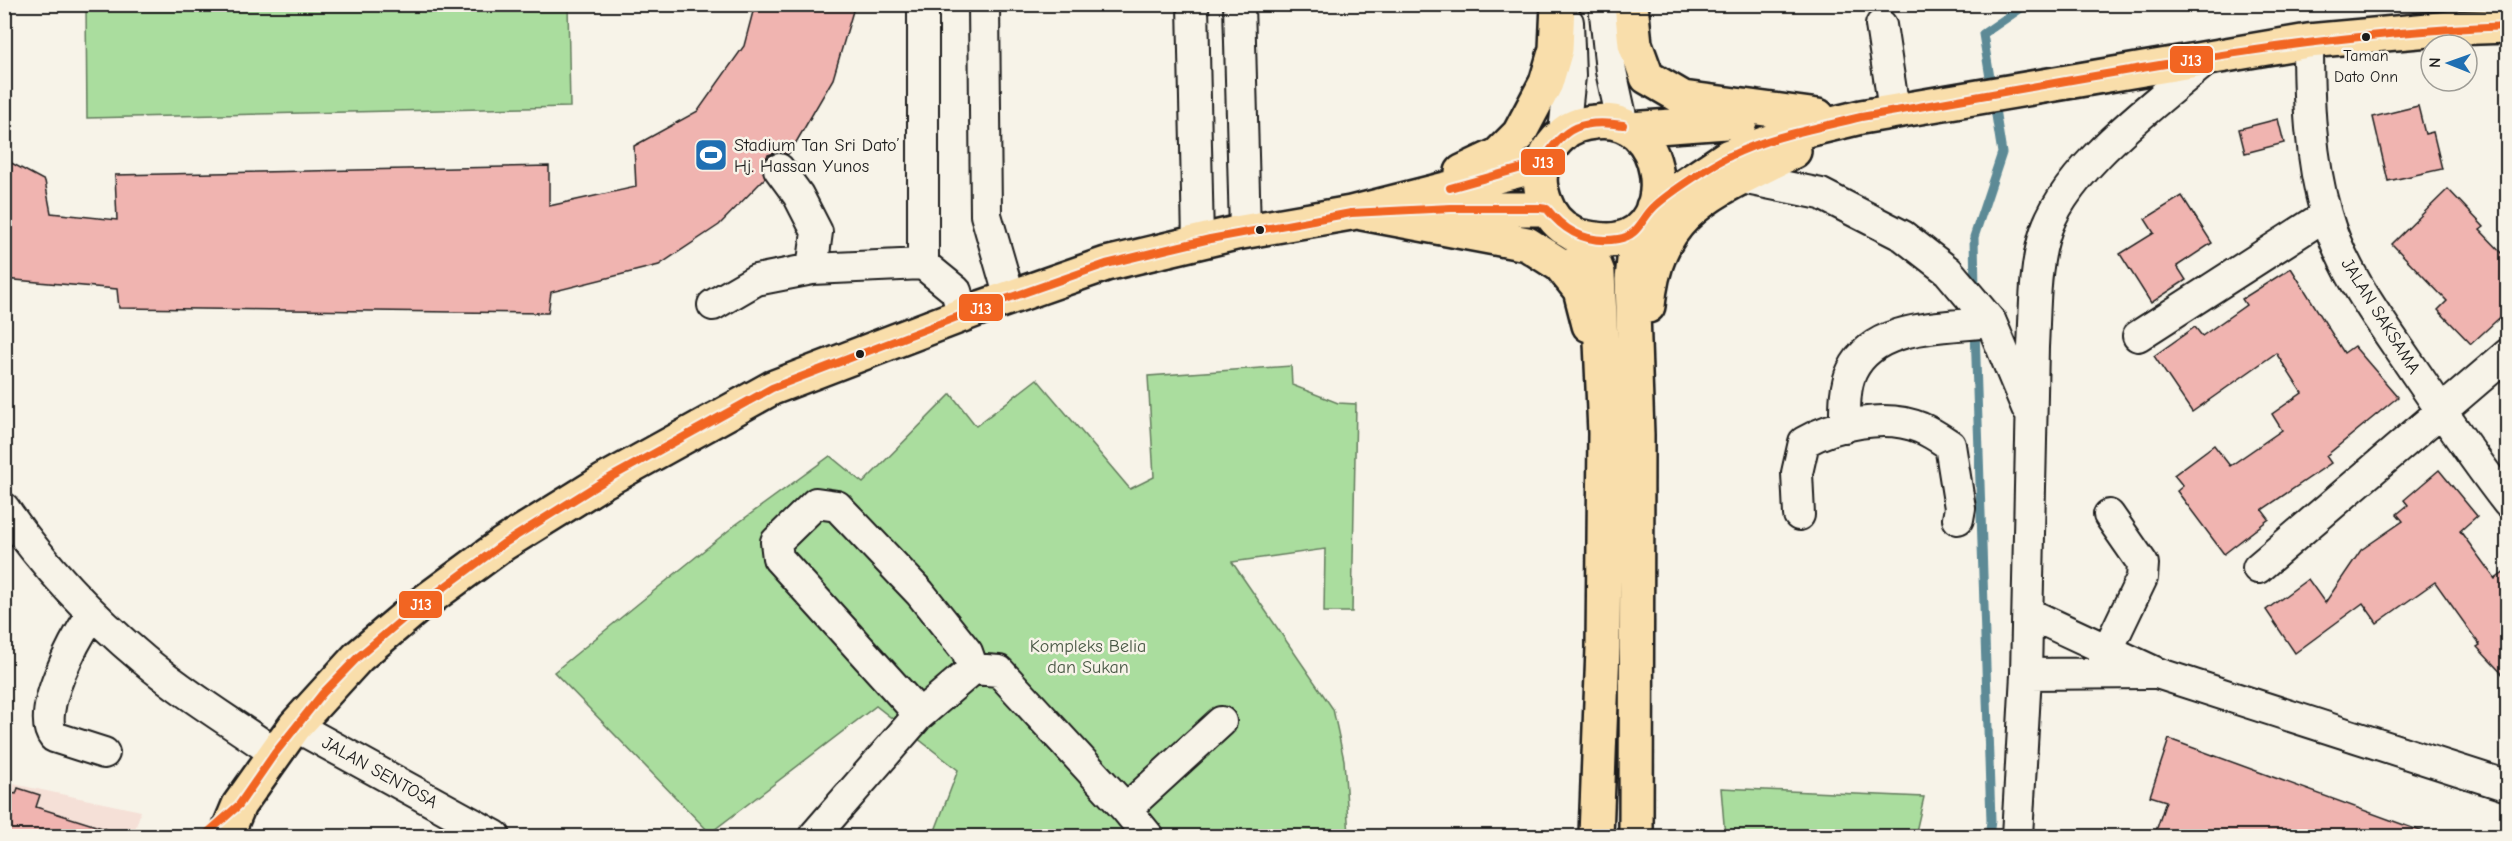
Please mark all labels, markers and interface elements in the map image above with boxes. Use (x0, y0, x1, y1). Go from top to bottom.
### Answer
marker: Taman Dato Onn (2360, 31, 2372, 43)
north arrow (2419, 33, 2479, 93)
line badge: J13 (2169, 45, 2214, 74)
place label: Taman Dato Onn (2334, 47, 2398, 86)
text: J13 (2180, 52, 2202, 70)
text: N (2426, 57, 2444, 68)
place label: Stadium Tan Sri Dato’ Hj. Hassan Yunos (734, 135, 900, 177)
sports icon: Stadium Tan Sri Dato’ Hj. Hassan Yunos (693, 137, 729, 173)
line badge: J13 (1520, 148, 1566, 176)
text: J13 (1532, 154, 1554, 172)
unlabelled marker (1254, 224, 1266, 236)
street label: JALAN SAKSAMA (2337, 255, 2425, 378)
line badge: J13 (958, 293, 1004, 322)
text: J13 (970, 300, 992, 318)
unlabelled marker (854, 348, 866, 360)
line badge: J13 (398, 590, 443, 619)
text: J13 (410, 596, 432, 614)
park label: Kompleks Belia dan Sukan (1030, 636, 1146, 678)
street label: JALAN SENTOSA (318, 732, 441, 813)

